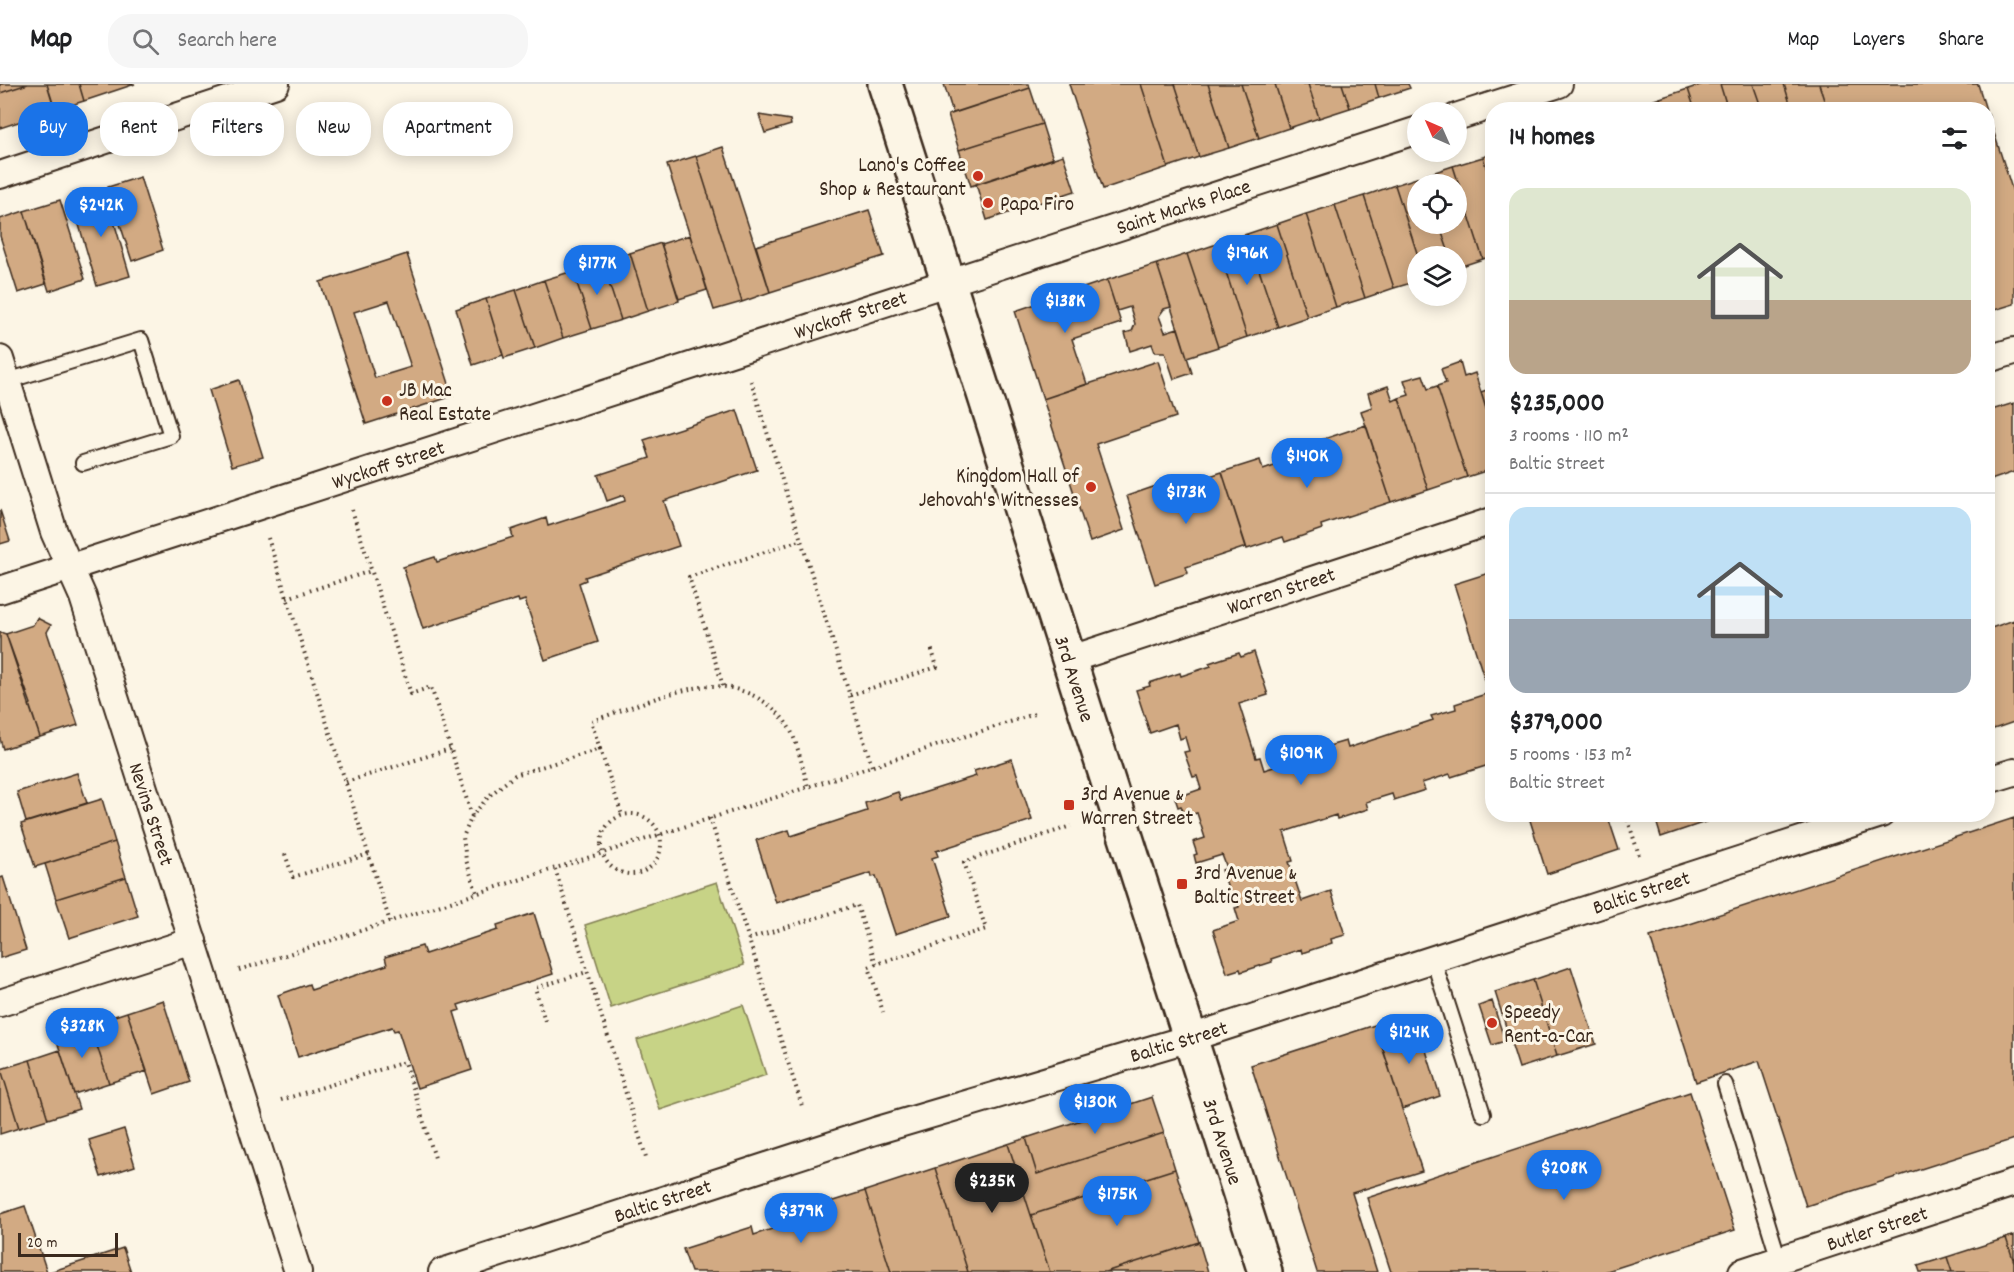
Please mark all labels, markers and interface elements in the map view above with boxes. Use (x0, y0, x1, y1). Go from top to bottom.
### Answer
search box (108, 14, 528, 68)
text: Map (30, 21, 72, 61)
icon: search (129, 25, 162, 58)
text: Search here (177, 26, 277, 57)
text: Map (1788, 26, 1819, 56)
text: Layers (1852, 26, 1905, 56)
text: Share (1938, 26, 1984, 56)
chip: Buy (18, 102, 88, 156)
chip: Rent (100, 102, 178, 156)
chip: Filters (190, 102, 284, 156)
chip: New (296, 102, 371, 156)
chip: Apartment (383, 102, 513, 156)
north arrow (1407, 102, 1467, 162)
map controls (1407, 102, 1467, 306)
text: 14 homes (1509, 120, 1595, 157)
icon: filters (1938, 122, 1971, 155)
place label: Lano's Coffee Shop & Restaurant (819, 152, 966, 206)
marker: Lano's Coffee Shop & Restaurant (971, 169, 985, 183)
street label: Saint Marks Place (1113, 173, 1255, 245)
button: locate (1407, 174, 1467, 234)
pin: $242K (59, 187, 143, 238)
place label: Papa Firo (1000, 191, 1074, 221)
text: $242K (78, 192, 124, 220)
marker: Papa Firo (981, 196, 995, 210)
icon: home (1686, 227, 1794, 335)
pin: $196K (1205, 235, 1289, 286)
text: $196K (1226, 240, 1268, 268)
pin: $177K (555, 245, 639, 296)
button: layers (1407, 246, 1467, 306)
text: $177K (577, 250, 617, 278)
pin: $138K (1023, 283, 1107, 334)
street label: Wyckoff Street (791, 285, 912, 349)
text: $138K (1045, 288, 1085, 316)
place label: JB Mac Real Estate (399, 377, 491, 431)
text: $235,000 (1509, 386, 1605, 423)
marker: JB Mac Real Estate (380, 394, 394, 408)
text: 3 rooms · 110 m² (1509, 423, 1629, 451)
street label: Wyckoff Street (329, 435, 450, 499)
pin: $140K (1265, 438, 1349, 489)
text: $140K (1286, 443, 1328, 471)
text: Baltic Street (1509, 451, 1605, 479)
place label: Kingdom Hall of Jehovah's Witnesses (919, 463, 1080, 517)
pin: $173K (1144, 474, 1228, 525)
text: $173K (1166, 479, 1206, 507)
marker: Kingdom Hall of Jehovah's Witnesses (1084, 480, 1098, 494)
icon: home (1686, 546, 1794, 654)
street label: Warren Street (1224, 561, 1340, 625)
street label: 3rd Avenue (1044, 632, 1100, 726)
text: $379,000 (1509, 705, 1603, 742)
pin: $109K (1259, 735, 1343, 786)
text: $109K (1279, 740, 1323, 768)
text: 5 rooms · 153 m² (1509, 742, 1632, 770)
street label: Nevins Street (119, 759, 180, 870)
text: Baltic Street (1509, 770, 1605, 798)
place label: 3rd Avenue & Warren Street (1081, 781, 1194, 835)
marker: 3rd Avenue & Warren Street (1062, 798, 1076, 812)
place label: 3rd Avenue & Baltic Street (1194, 860, 1297, 914)
street label: Baltic Street (1589, 865, 1695, 924)
marker: 3rd Avenue & Baltic Street (1175, 877, 1189, 891)
place label: Speedy Rent-a-Car (1504, 999, 1593, 1053)
pin: $328K (40, 1008, 124, 1059)
text: $328K (59, 1013, 105, 1041)
pin: $124K (1367, 1014, 1451, 1065)
street label: Baltic Street (1127, 1015, 1232, 1073)
marker: Speedy Rent-a-Car (1485, 1016, 1499, 1030)
text: $124K (1389, 1019, 1429, 1047)
pin: $130K (1053, 1084, 1137, 1135)
text: $130K (1073, 1089, 1117, 1117)
street label: 3rd Avenue (1192, 1095, 1248, 1189)
pin: $208K (1522, 1150, 1606, 1201)
text: $208K (1540, 1155, 1588, 1183)
pin: $235K (950, 1163, 1034, 1214)
text: $235K (969, 1168, 1015, 1196)
street label: Baltic Street (611, 1173, 716, 1233)
pin: $175K (1075, 1176, 1159, 1227)
text: $175K (1097, 1181, 1137, 1209)
pin: $379K (759, 1193, 843, 1244)
text: $379K (778, 1198, 824, 1226)
street label: Butler Street (1823, 1200, 1933, 1261)
scale bar (18, 1230, 118, 1258)
text: 20 m (27, 1232, 57, 1255)

